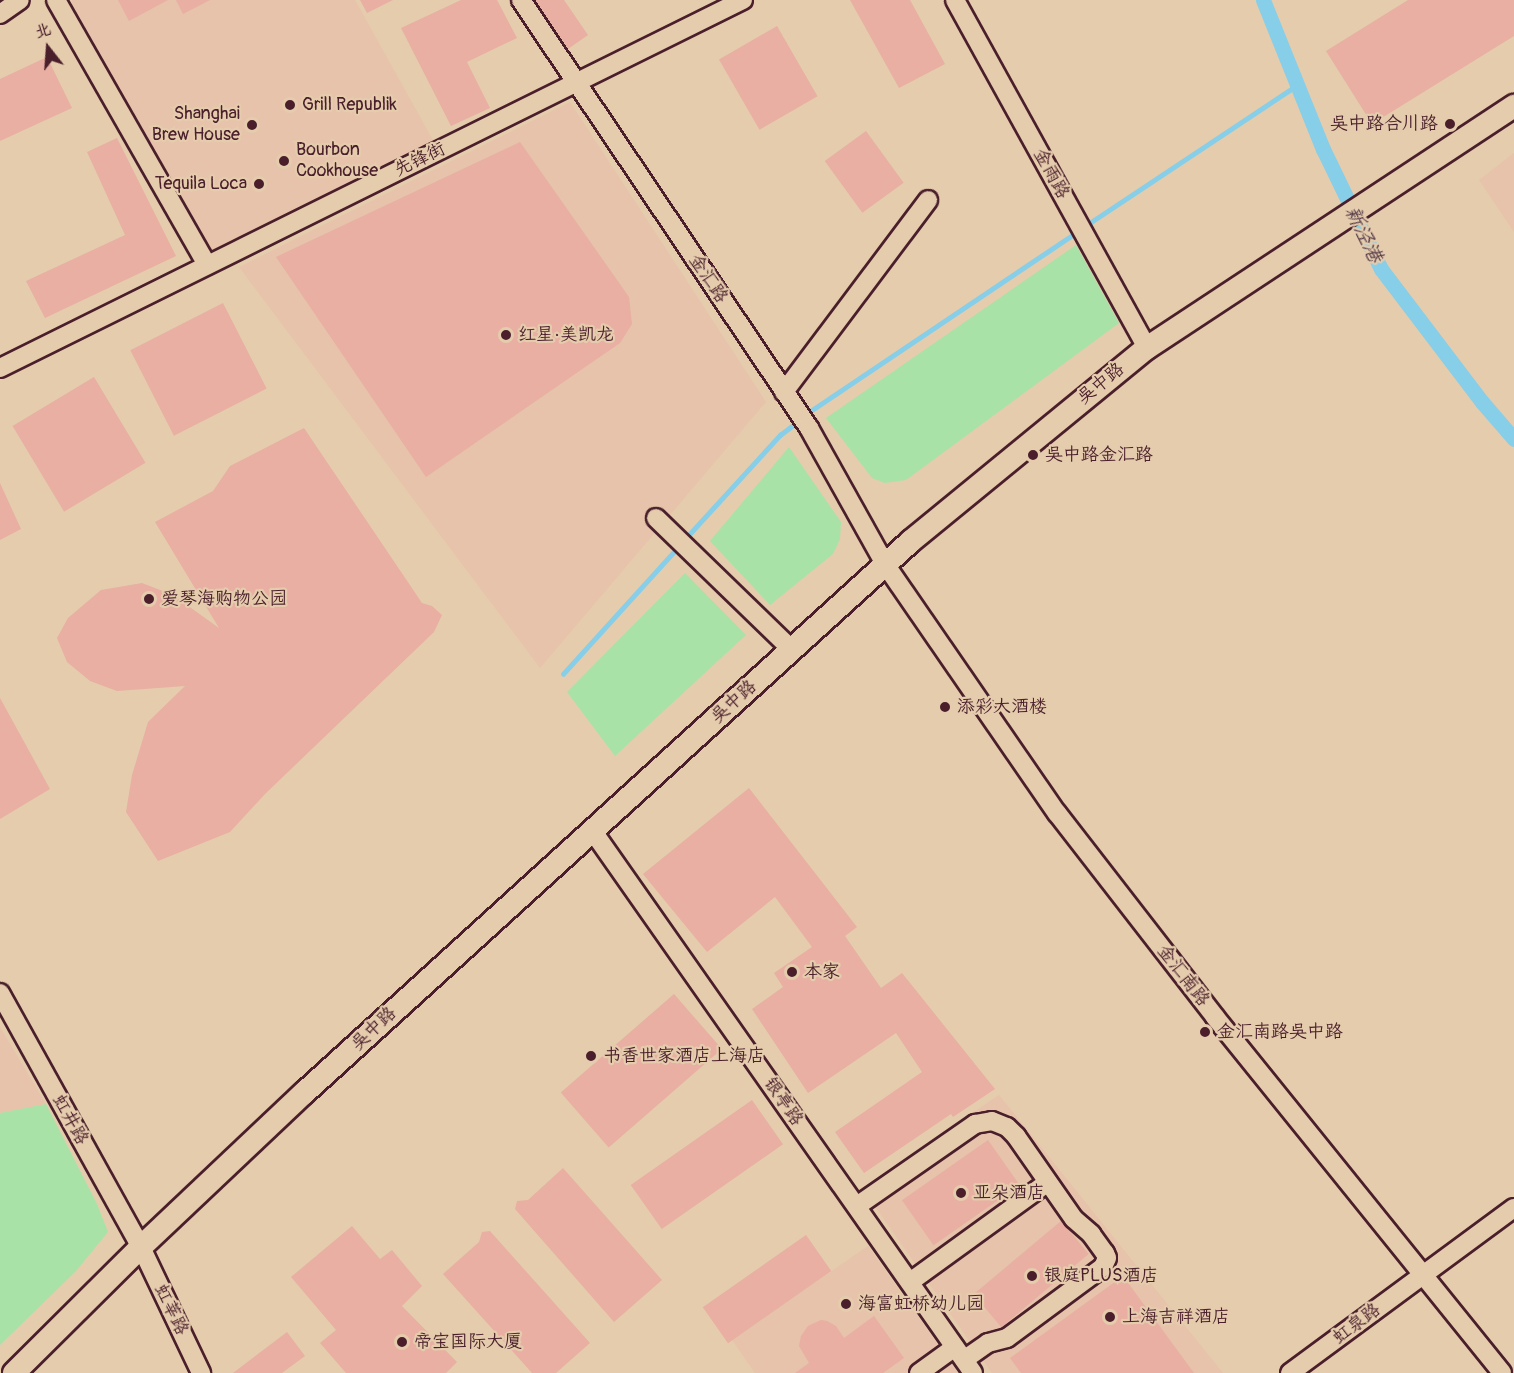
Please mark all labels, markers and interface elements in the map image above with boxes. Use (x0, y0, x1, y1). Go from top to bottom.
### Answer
north arrow (18, 18, 78, 78)
text: 北 (32, 19, 53, 43)
place label: Grill Republik (302, 94, 397, 116)
marker: Grill Republik (283, 98, 297, 112)
place label: Shanghai Brew House (152, 104, 240, 146)
place label: 吴中路合川路 (1330, 113, 1438, 135)
marker: 吴中路合川路 (1443, 117, 1457, 131)
marker: Shanghai Brew House (245, 118, 259, 132)
street label: 先锋街 (391, 138, 449, 182)
place label: Bourbon Cookhouse (296, 140, 378, 182)
street label: 金雨路 (1028, 145, 1074, 203)
marker: Bourbon Cookhouse (277, 154, 291, 168)
place label: Tequila Loca (155, 173, 247, 195)
marker: Tequila Loca (252, 177, 266, 191)
water label: 新泾港 (1340, 202, 1388, 266)
street label: 金汇路 (684, 251, 732, 307)
place label: 红星·美凯龙 (518, 324, 614, 346)
marker: 红星·美凯龙 (499, 328, 513, 342)
street label: 吴中路 (1073, 359, 1129, 409)
place label: 吴中路金汇路 (1045, 444, 1153, 466)
marker: 吴中路金汇路 (1026, 448, 1040, 462)
place label: 爱琴海购物公园 (161, 588, 287, 610)
marker: 爱琴海购物公园 (142, 592, 156, 606)
street label: 吴中路 (707, 676, 761, 728)
place label: 添彩大酒楼 (957, 696, 1047, 718)
marker: 添彩大酒楼 (938, 700, 952, 714)
street label: 金汇南路 (1152, 941, 1214, 1011)
place label: 本家 (804, 961, 840, 983)
marker: 本家 (785, 965, 799, 979)
street label: 吴中路 (347, 1003, 401, 1055)
place label: 金汇南路吴中路 (1217, 1021, 1343, 1043)
marker: 金汇南路吴中路 (1198, 1025, 1212, 1039)
place label: 书香世家酒店上海店 (603, 1045, 765, 1067)
marker: 书香世家酒店上海店 (584, 1049, 598, 1063)
street label: 银亭路 (759, 1074, 807, 1130)
street label: 虹井路 (47, 1091, 93, 1149)
place label: 亚朵酒店 (973, 1182, 1045, 1204)
marker: 亚朵酒店 (954, 1186, 968, 1200)
place label: 银庭PLUS酒店 (1044, 1265, 1158, 1287)
marker: 银庭PLUS酒店 (1025, 1269, 1039, 1283)
street label: 虹莘路 (149, 1281, 193, 1339)
place label: 海富虹桥幼儿园 (858, 1293, 984, 1315)
marker: 海富虹桥幼儿园 (839, 1297, 853, 1311)
street label: 虹泉路 (1329, 1299, 1385, 1349)
place label: 上海吉祥酒店 (1122, 1306, 1230, 1328)
marker: 上海吉祥酒店 (1103, 1310, 1117, 1324)
place label: 帝宝国际大厦 (414, 1331, 522, 1353)
marker: 帝宝国际大厦 (395, 1335, 409, 1349)

